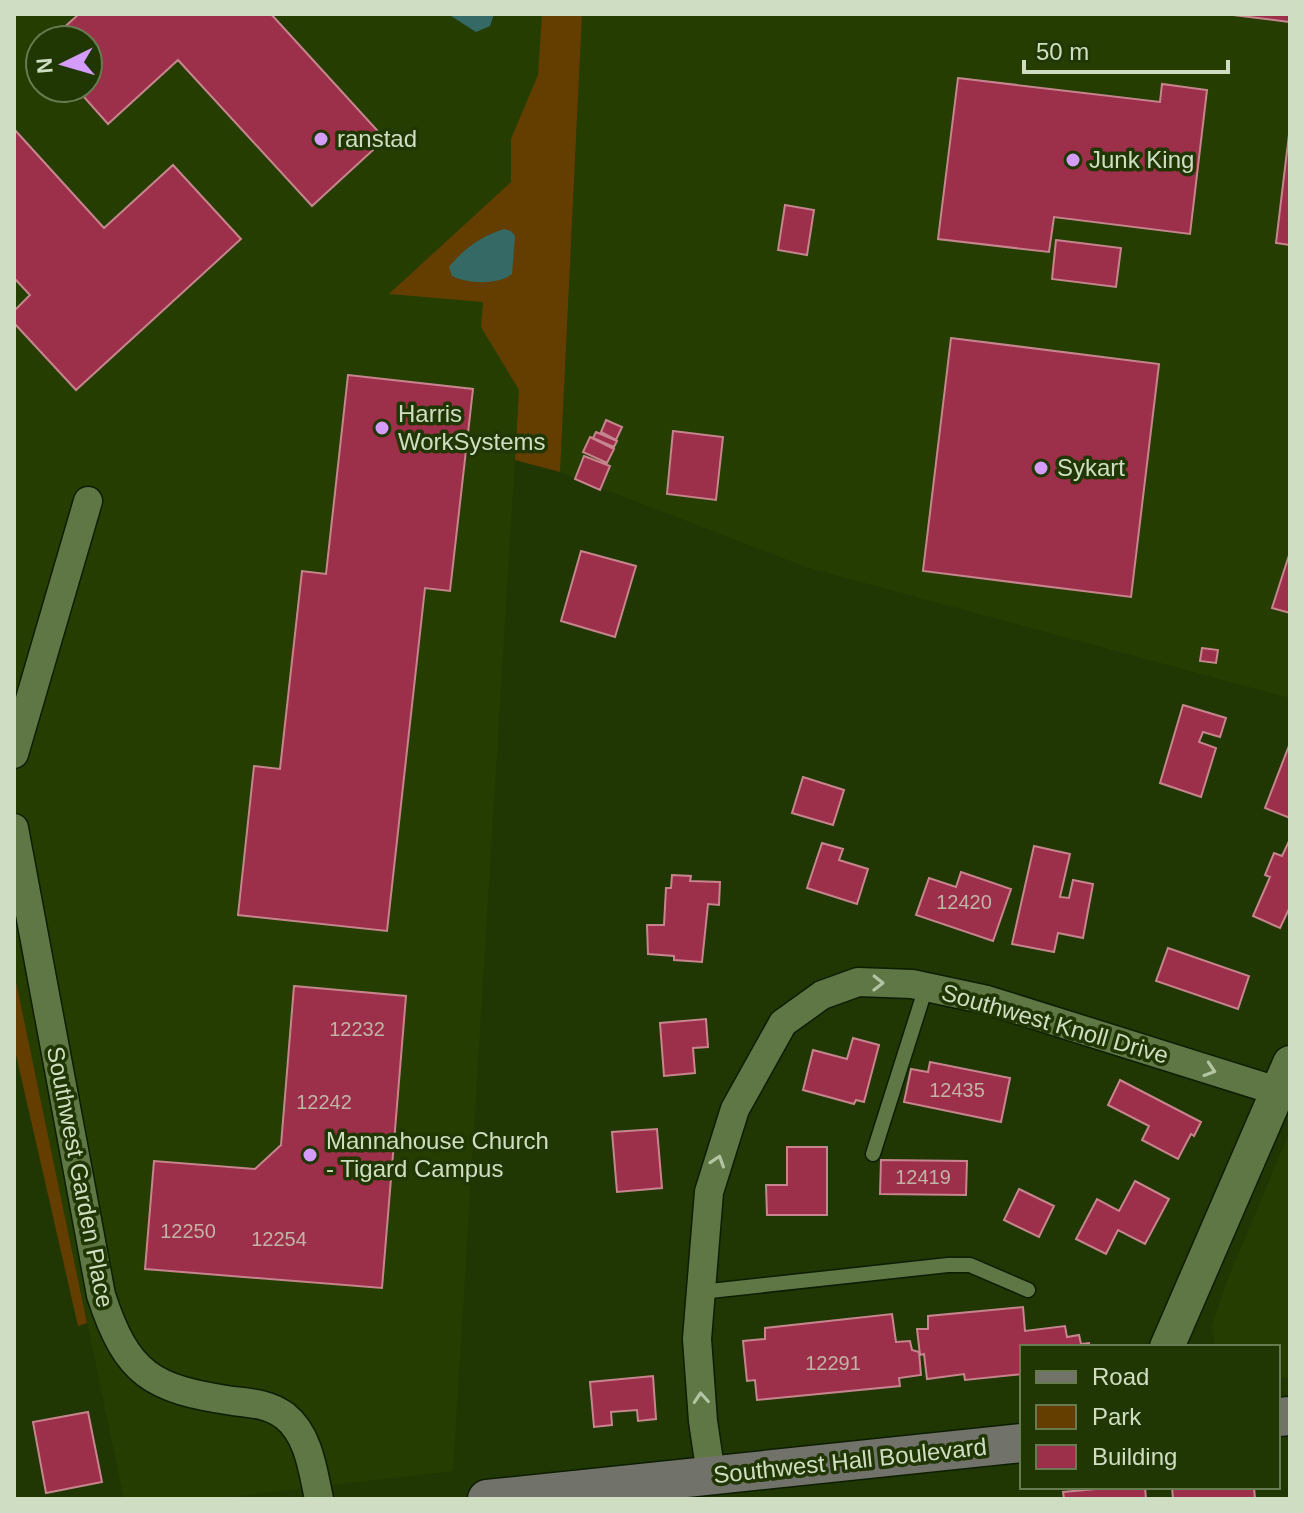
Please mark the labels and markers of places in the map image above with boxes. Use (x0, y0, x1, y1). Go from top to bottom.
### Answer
place label: ranstad (337, 125, 417, 152)
marker: ranstad (312, 130, 330, 148)
place label: Junk King (1089, 146, 1194, 173)
marker: Junk King (1064, 151, 1082, 169)
place label: Harris WorkSystems (398, 400, 546, 455)
marker: Harris WorkSystems (373, 419, 391, 437)
place label: Sykart (1057, 454, 1125, 481)
marker: Sykart (1032, 459, 1050, 477)
place label: Mannahouse Church - Tigard Campus (326, 1127, 549, 1182)
marker: Mannahouse Church - Tigard Campus (301, 1146, 319, 1164)

